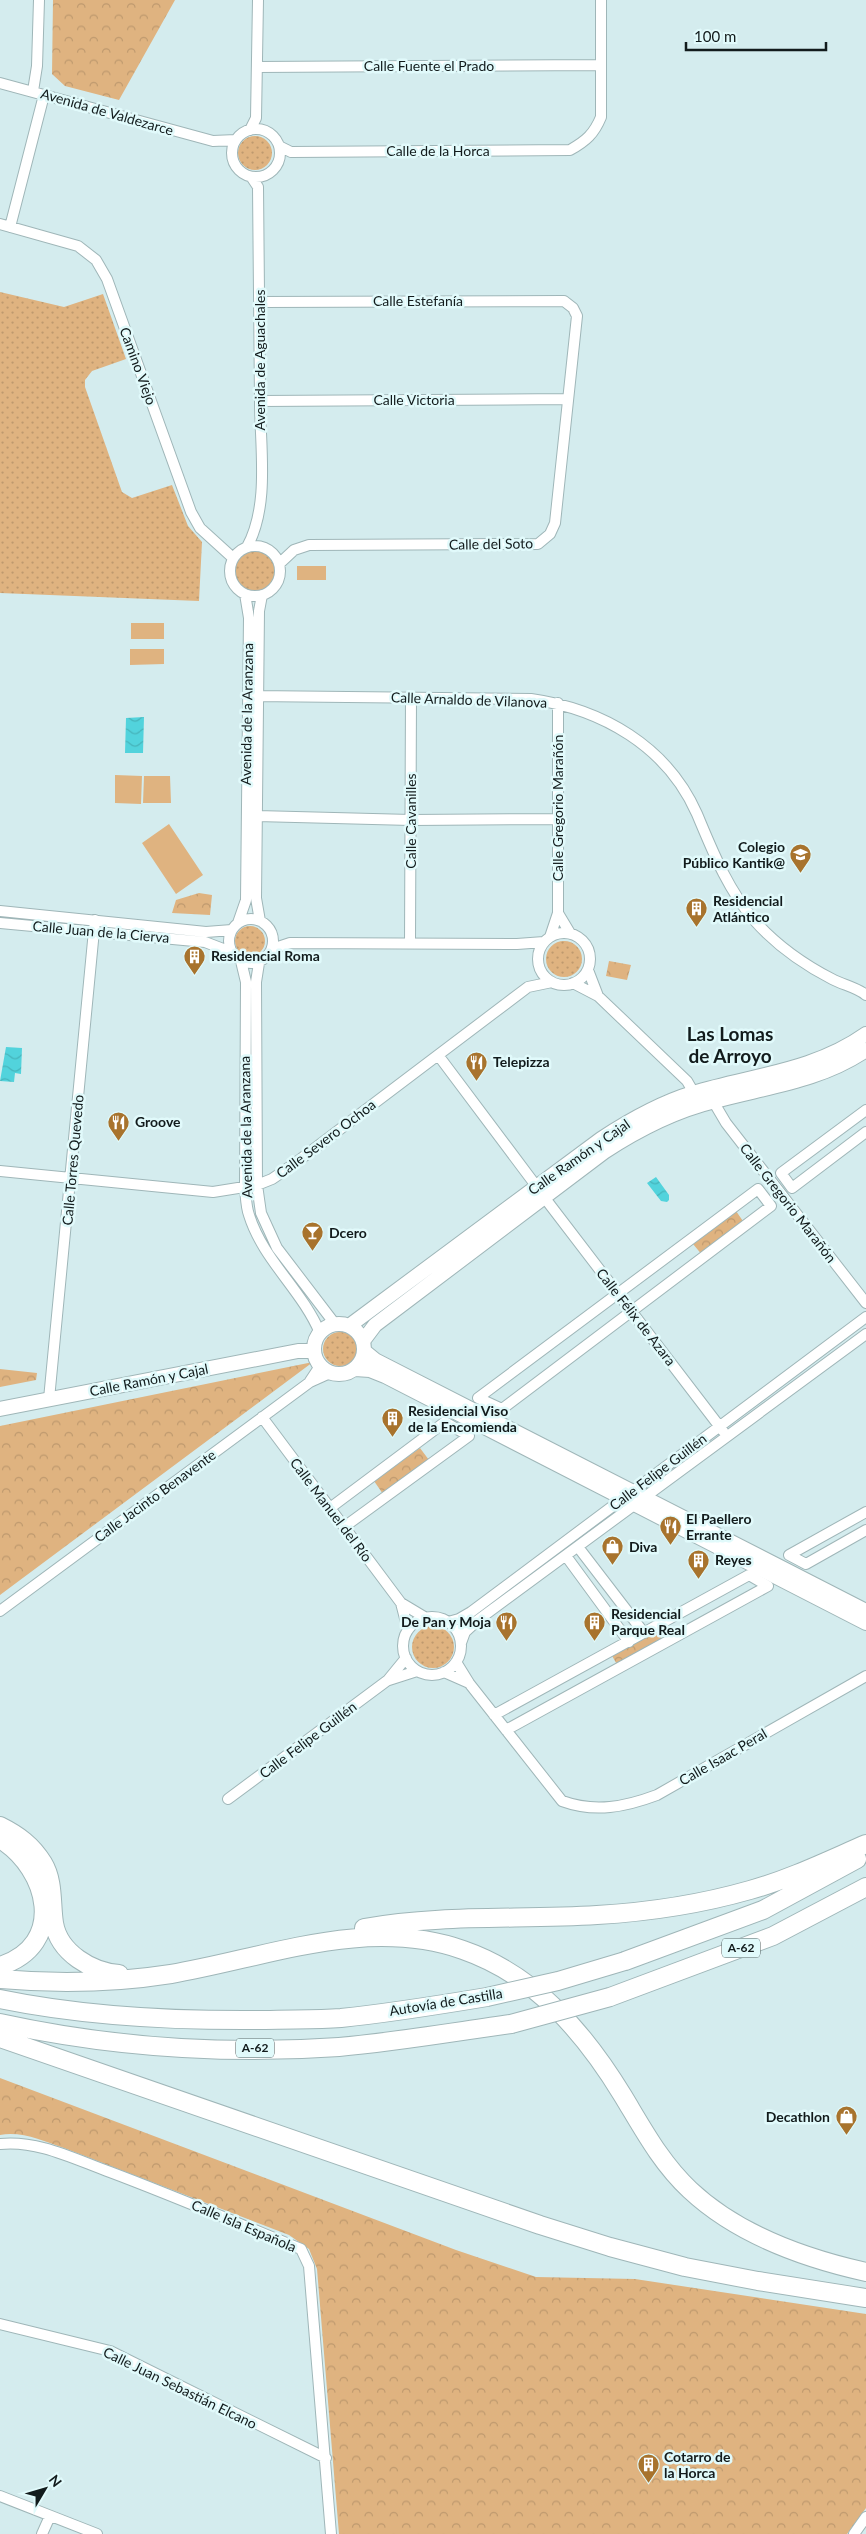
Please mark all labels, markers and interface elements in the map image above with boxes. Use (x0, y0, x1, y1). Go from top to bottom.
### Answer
scale bar (686, 20, 826, 52)
text: 100 m (694, 27, 736, 45)
street label: Calle Fuente el Prado (364, 57, 494, 74)
street label: Avenida de Valdezarce (39, 84, 175, 139)
street label: Calle de la Horca (386, 142, 490, 159)
street label: Avenida de Aguachales (251, 290, 268, 430)
street label: Calle Estefanía (373, 292, 463, 309)
street label: Camino Viejo (117, 325, 160, 407)
street label: Calle Victoria (373, 391, 455, 408)
street label: Calle del Soto (449, 534, 533, 553)
street label: Avenida de la Aranzana (237, 643, 256, 785)
street label: Calle Arnaldo de Vilanova (391, 688, 548, 711)
street label: Calle Gregorio Marañón (549, 735, 566, 881)
street label: Calle Cavanilles (402, 773, 419, 869)
place label: Colegio Público Kantik@ (683, 838, 785, 871)
school or university icon: Colegio Público Kantik@ (789, 843, 813, 874)
place label: Residencial Atlántico (712, 892, 783, 925)
building icon: Residencial Atlántico (685, 897, 709, 928)
street label: Calle Juan de la Cierva (32, 917, 170, 946)
building icon: Residencial Roma (183, 944, 207, 975)
place label: Residencial Roma (211, 947, 320, 964)
district label: Las Lomas de Arroyo (687, 1022, 773, 1067)
restaurant icon: Telepizza (465, 1050, 489, 1081)
place label: Telepizza (493, 1053, 550, 1070)
street label: Avenida de la Aranzana (236, 1056, 255, 1198)
street label: Calle Torres Quevedo (58, 1094, 87, 1226)
street label: Calle Severo Ochoa (273, 1096, 379, 1181)
restaurant icon: Groove (107, 1110, 131, 1141)
place label: Groove (135, 1113, 181, 1130)
street label: Calle Ramón y Cajal (525, 1115, 633, 1198)
street label: Calle Gregorio Marañón (737, 1140, 840, 1266)
bar icon: Dcero (301, 1221, 325, 1252)
place label: Dcero (329, 1224, 367, 1241)
street label: Calle Félix de Azara (593, 1265, 680, 1369)
street label: Calle Ramón y Cajal (88, 1360, 210, 1399)
place label: Residencial Viso de la Encomienda (408, 1402, 517, 1435)
building icon: Residencial Viso de la Encomienda (380, 1407, 404, 1438)
street label: Calle Felipe Guillén (606, 1430, 710, 1514)
street label: Calle Jacinto Benavente (91, 1446, 219, 1545)
street label: Calle Manuel del Río (287, 1454, 376, 1565)
place label: El Paellero Errante (686, 1510, 751, 1543)
restaurant icon: El Paellero Errante (658, 1515, 682, 1546)
shop icon: Diva (601, 1535, 625, 1566)
place label: Diva (629, 1538, 657, 1555)
building icon: Reyes (687, 1548, 711, 1579)
place label: Reyes (715, 1551, 752, 1568)
place label: Residencial Parque Real (611, 1605, 685, 1638)
restaurant icon: De Pan y Moja (495, 1610, 519, 1641)
building icon: Residencial Parque Real (583, 1610, 607, 1641)
place label: De Pan y Moja (401, 1613, 491, 1630)
street label: Calle Felipe Guillén (256, 1698, 360, 1782)
street label: Calle Isaac Peral (676, 1725, 770, 1789)
road number: A-62 (722, 1939, 760, 1958)
street label: Autovía de Castilla (388, 1984, 504, 2019)
road number: A-62 (236, 2039, 274, 2058)
shop icon: Decathlon (834, 2105, 858, 2136)
place label: Decathlon (766, 2108, 830, 2125)
street label: Calle Isla Española (189, 2196, 299, 2255)
street label: Calle Juan Sebastián Elcano (101, 2343, 260, 2432)
place label: Cotarro de la Horca (664, 2448, 731, 2481)
building icon: Cotarro de la Horca (636, 2453, 660, 2484)
north arrow (20, 2464, 70, 2514)
text: N (46, 2471, 66, 2490)

